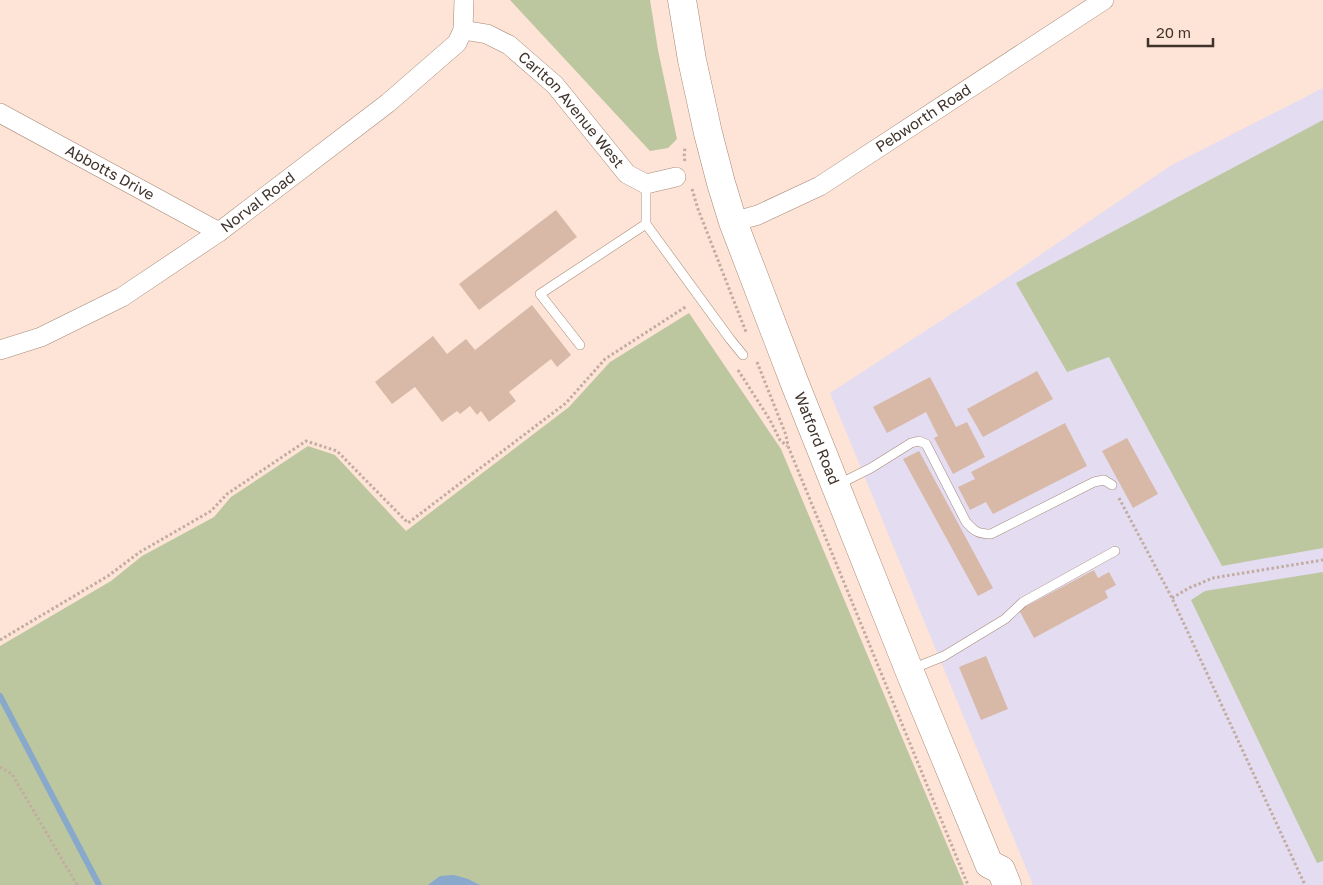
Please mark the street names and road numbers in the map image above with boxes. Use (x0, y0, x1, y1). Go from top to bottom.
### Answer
street label: Carlton Avenue West (515, 47, 628, 171)
street label: Pebworth Road (872, 80, 974, 155)
street label: Abbotts Drive (63, 140, 158, 203)
street label: Norval Road (217, 168, 298, 236)
street label: Watford Road (791, 389, 844, 487)

